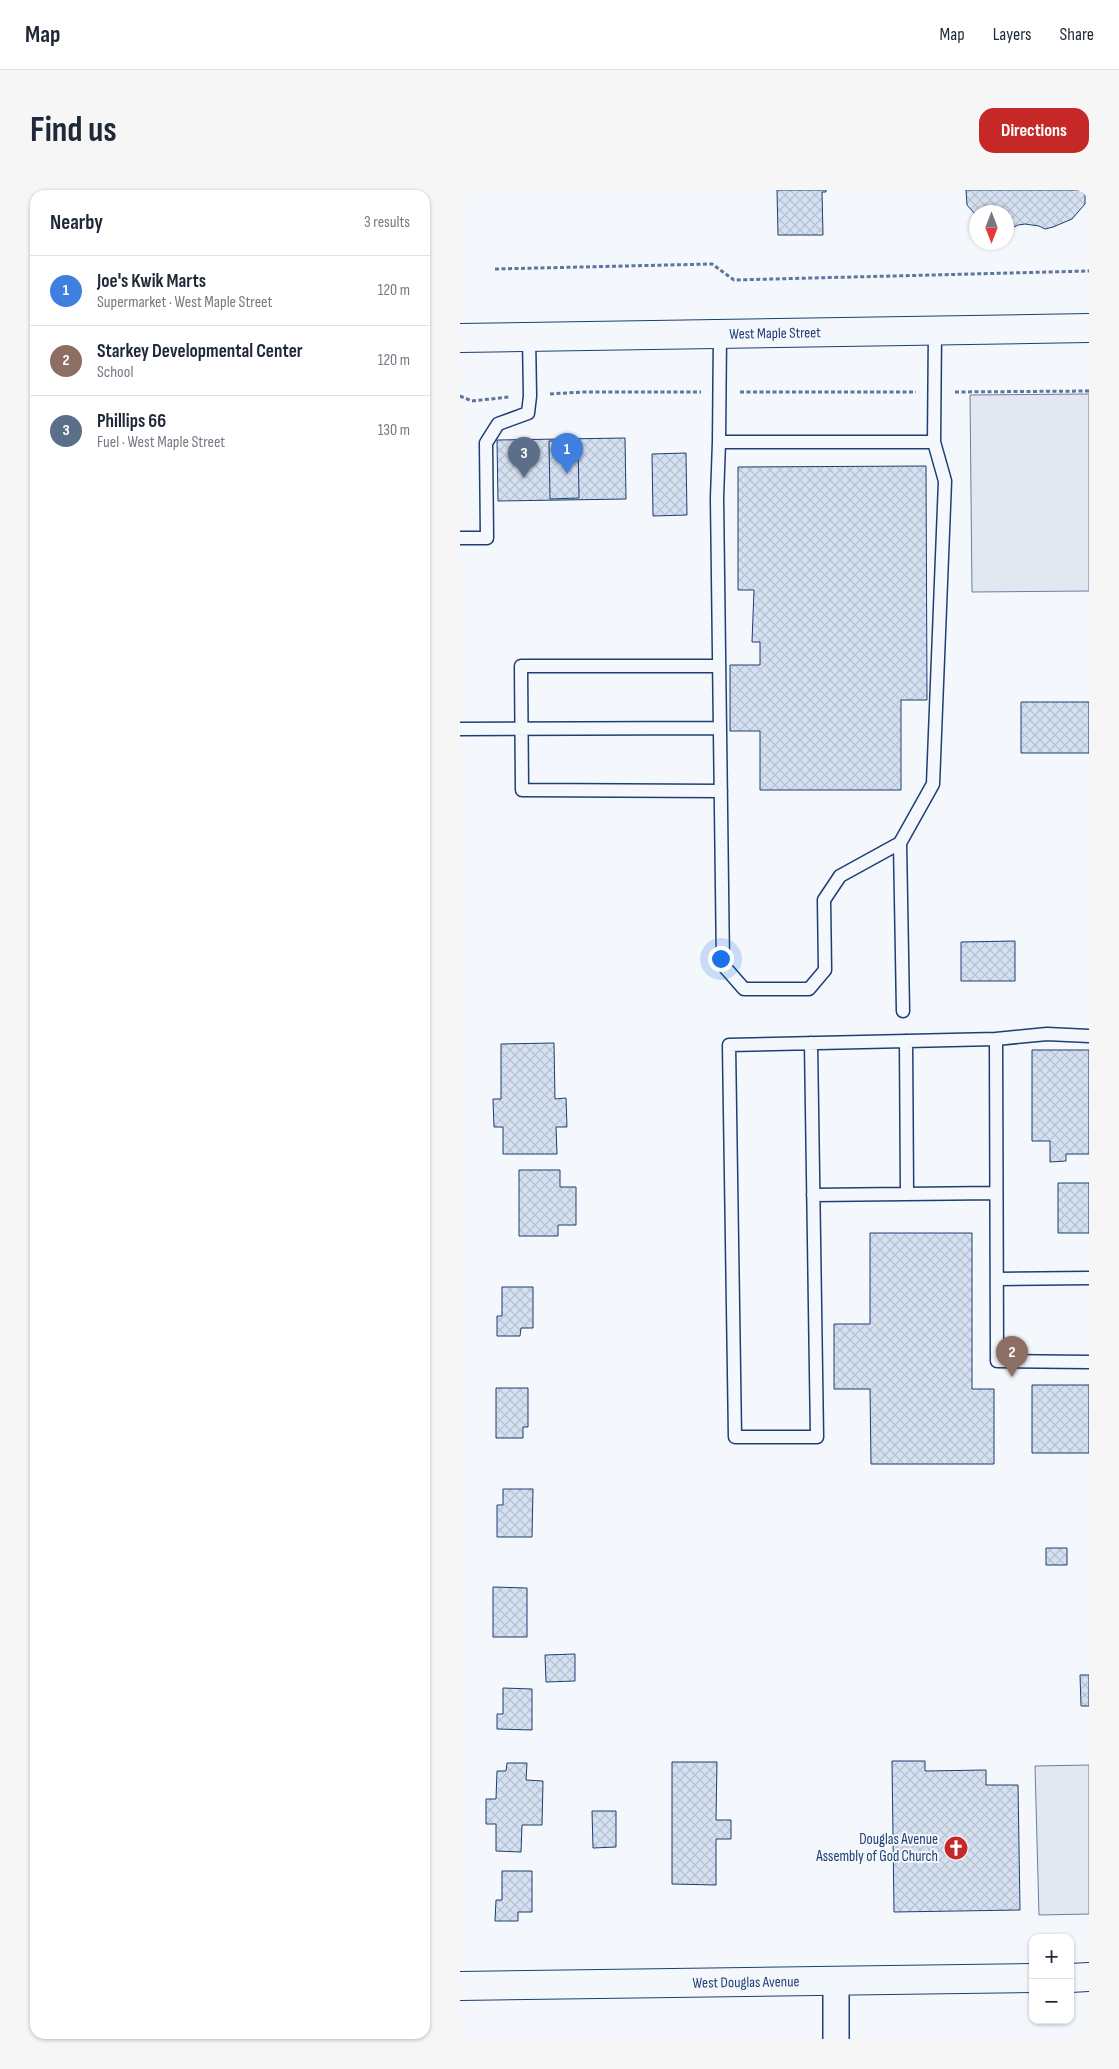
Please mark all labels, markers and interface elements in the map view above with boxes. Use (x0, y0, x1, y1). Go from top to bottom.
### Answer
text: Map (25, 20, 60, 49)
text: Map (940, 24, 965, 45)
text: Layers (993, 24, 1032, 45)
text: Share (1060, 24, 1094, 45)
button: Directions (979, 108, 1089, 153)
text: Find us (30, 109, 117, 152)
north arrow (969, 205, 1014, 250)
text: Nearby (50, 210, 103, 235)
text: 3 results (364, 213, 410, 232)
text: Joe's Kwik Marts (97, 270, 206, 293)
text: 1 (63, 281, 69, 300)
text: 120 m (378, 281, 410, 300)
text: Supermarket · West Maple Street (97, 293, 272, 312)
street label: West Maple Street (729, 323, 821, 344)
text: Starkey Developmental Center (97, 340, 303, 363)
text: 2 (62, 351, 70, 370)
text: 120 m (378, 351, 410, 370)
text: School (97, 363, 133, 382)
text: Phillips 66 (97, 410, 166, 433)
text: 3 (62, 421, 70, 440)
text: 130 m (378, 421, 410, 440)
text: Fuel · West Maple Street (97, 433, 225, 452)
pin: 1 (551, 433, 583, 474)
pin: 3 (508, 437, 540, 478)
your location (708, 946, 734, 972)
pin: 2 (996, 1336, 1028, 1377)
place label: Douglas Avenue Assembly of God Church (815, 1830, 938, 1866)
church icon: Douglas Avenue Assembly of God Church (943, 1835, 969, 1861)
map controls (1029, 1934, 1074, 2024)
button: + (1029, 1934, 1074, 1979)
street label: West Douglas Avenue (692, 1972, 800, 1993)
button: − (1029, 1979, 1074, 2024)

